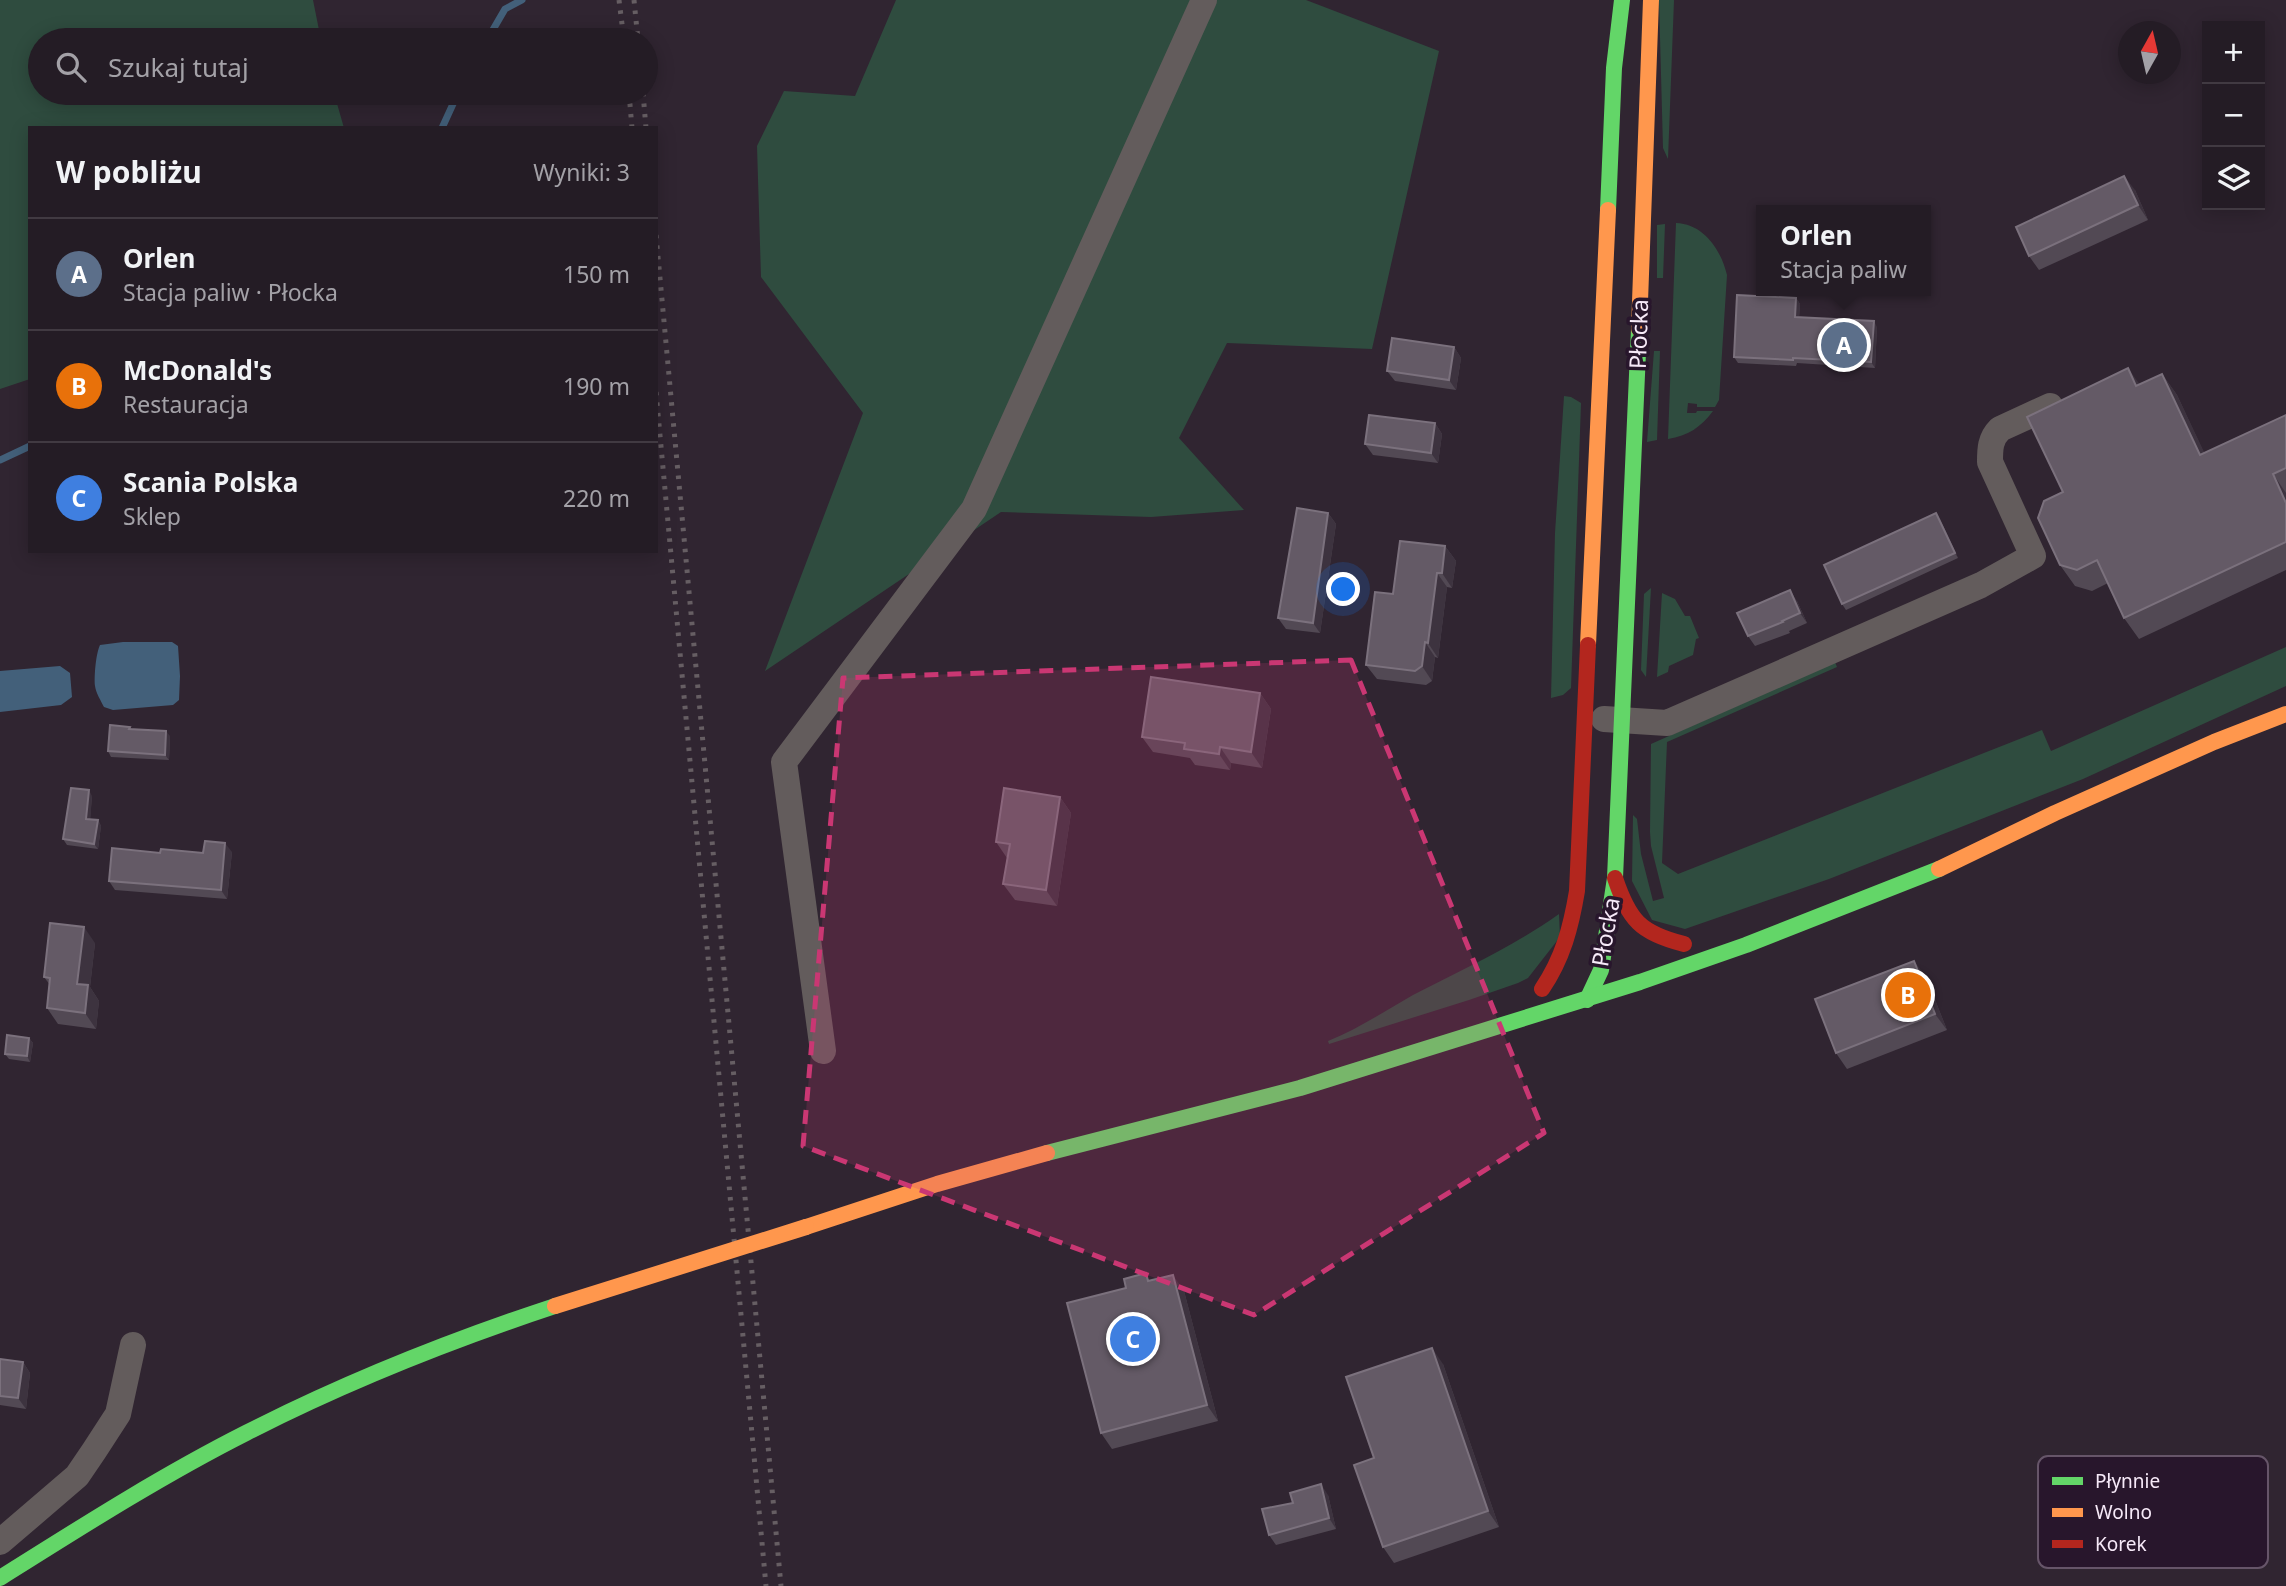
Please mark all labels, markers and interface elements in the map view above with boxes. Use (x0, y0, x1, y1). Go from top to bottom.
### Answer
north arrow (2118, 21, 2181, 84)
map controls (2202, 21, 2265, 210)
button: + (2202, 21, 2265, 84)
search box (28, 28, 658, 105)
icon: search (52, 48, 90, 86)
text: Szukaj tutaj (108, 49, 249, 85)
button: − (2202, 84, 2265, 147)
button: layers (2202, 147, 2265, 210)
text: W pobliżu (56, 151, 202, 192)
text: Wyniki: 3 (533, 156, 630, 188)
popup (1756, 205, 1931, 296)
text: Orlen (1780, 217, 1853, 253)
text: Orlen (123, 240, 195, 276)
text: Stacja paliw (1780, 253, 1907, 285)
text: A (71, 258, 87, 290)
text: 150 m (563, 258, 630, 290)
text: Stacja paliw · Płocka (123, 276, 338, 308)
street label: Płocka (1621, 298, 1655, 370)
pin: A (1821, 319, 1867, 371)
text: McDonald's (123, 352, 272, 388)
text: B (71, 370, 87, 402)
text: 190 m (563, 370, 630, 402)
text: Restauracja (123, 388, 249, 420)
text: Scania Polska (123, 464, 298, 500)
text: C (72, 482, 86, 514)
text: 220 m (563, 482, 630, 514)
text: Sklep (123, 500, 181, 532)
your location (1326, 572, 1360, 606)
street label: Płocka (1583, 895, 1627, 969)
pin: B (1885, 969, 1931, 1021)
pin: C (1110, 1313, 1156, 1365)
legend (2038, 1456, 2268, 1568)
text: Płynnie (2095, 1468, 2160, 1494)
text: Wolno (2095, 1499, 2152, 1525)
text: Korek (2095, 1531, 2147, 1557)

